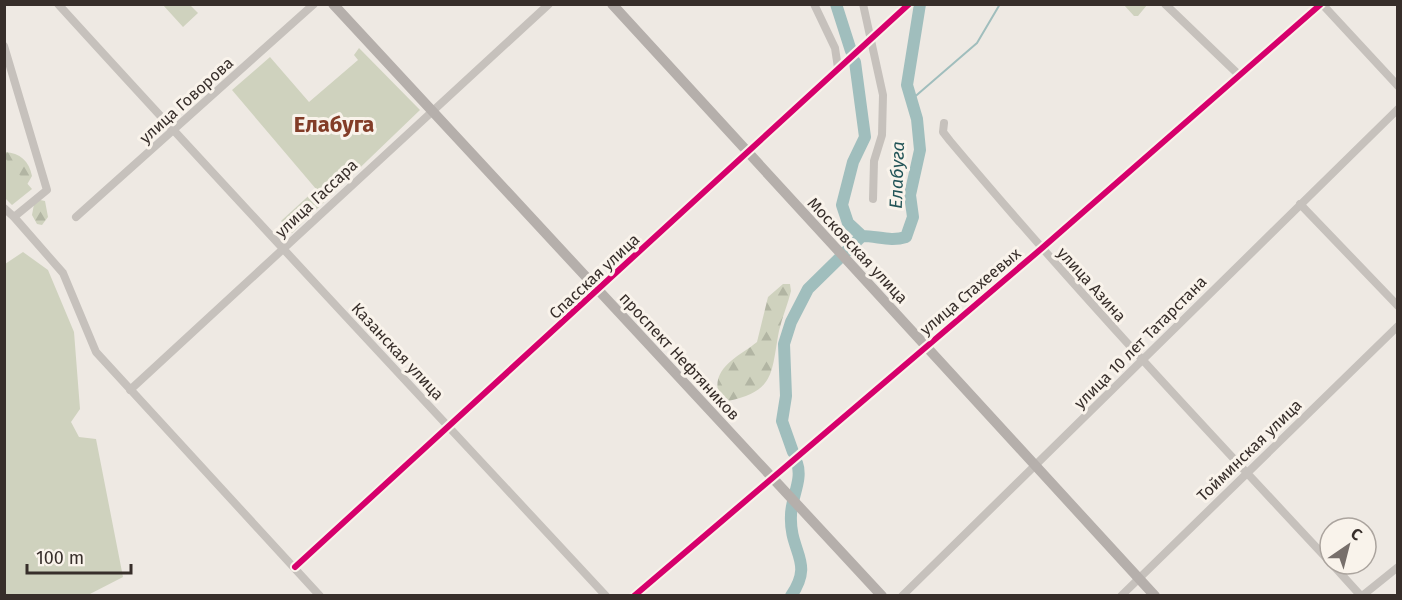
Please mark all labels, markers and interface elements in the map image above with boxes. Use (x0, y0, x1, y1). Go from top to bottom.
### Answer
street label: улица Говорова (136, 53, 237, 147)
district label: Елабуга (294, 111, 374, 138)
water label: Елабуга (885, 141, 909, 209)
street label: улица Гассара (271, 155, 361, 241)
street label: Московская улица (804, 193, 912, 307)
street label: Спасская улица (545, 230, 643, 323)
street label: улица Азина (1053, 243, 1130, 326)
street label: улица Стахеевых (916, 244, 1025, 339)
street label: улица 10 лет Татарстана (1070, 272, 1211, 413)
street label: проспект Нефтяников (616, 289, 744, 424)
street label: Казанская улица (348, 299, 448, 404)
street label: Тойминская улица (1193, 396, 1306, 505)
north arrow (1318, 516, 1378, 576)
text: С (1347, 524, 1366, 545)
scale bar (27, 537, 130, 575)
text: 100 m (36, 547, 84, 569)

